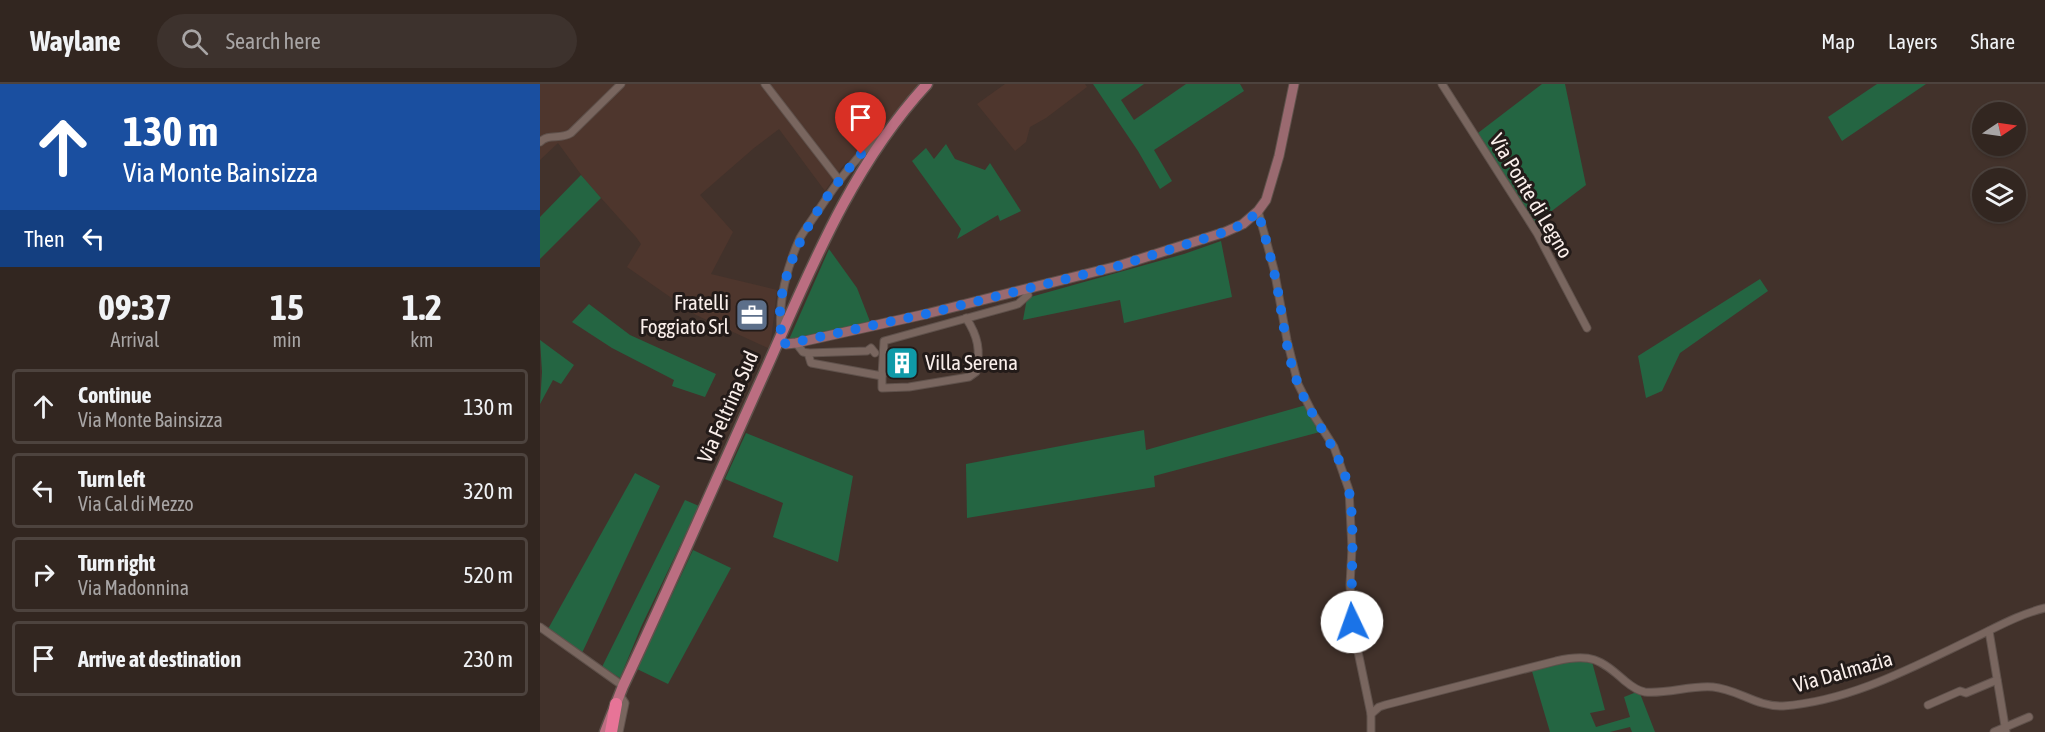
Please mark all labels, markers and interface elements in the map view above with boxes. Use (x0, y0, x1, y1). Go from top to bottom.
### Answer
search box (157, 14, 577, 68)
text: Waylane (30, 25, 121, 57)
icon: search (178, 25, 211, 58)
text: Search here (226, 28, 321, 54)
text: Map (1821, 29, 1855, 53)
text: Layers (1888, 29, 1938, 53)
text: Share (1971, 29, 2015, 53)
pin (835, 92, 886, 154)
icon: arrive (844, 101, 877, 134)
north arrow (1972, 102, 2026, 156)
map controls (1972, 102, 2026, 222)
text: 130 m (123, 107, 218, 155)
icon: ahead (24, 108, 102, 186)
street label: Via Ponte di Legno (1485, 129, 1578, 262)
text: Via Monte Bainsizza (123, 157, 318, 188)
button: layers (1972, 168, 2026, 222)
icon: left (77, 222, 110, 255)
text: Then (24, 226, 65, 252)
text: 09:37 (98, 286, 172, 328)
text: 15 (270, 286, 304, 328)
text: 1.2 (402, 286, 442, 328)
place label: Fratelli Foggiato Srl (640, 290, 729, 338)
office icon: Fratelli Foggiato Srl (734, 297, 770, 333)
text: Arrival (111, 328, 159, 351)
text: min (273, 328, 301, 351)
text: km (410, 328, 434, 351)
building icon: Villa Serena (884, 345, 920, 381)
street label: Via Feltrina Sud (692, 347, 762, 466)
place label: Villa Serena (925, 350, 1018, 374)
text: Continue (78, 382, 152, 408)
icon: ahead (27, 390, 60, 423)
text: 130 m (463, 394, 513, 420)
text: Via Monte Bainsizza (78, 408, 223, 431)
text: Turn left (78, 466, 145, 492)
icon: left (27, 474, 60, 507)
text: 320 m (463, 478, 513, 504)
text: Via Cal di Mezzo (78, 492, 194, 515)
text: Turn right (78, 550, 155, 576)
icon: right (27, 558, 60, 591)
text: 520 m (463, 562, 513, 588)
text: Via Madonnina (78, 576, 189, 599)
position arrow (1320, 590, 1384, 654)
icon: arrive (27, 642, 60, 675)
street label: Via Dalmazia (1790, 645, 1895, 697)
text: Arrive at destination (78, 646, 241, 672)
text: 230 m (463, 646, 513, 672)

